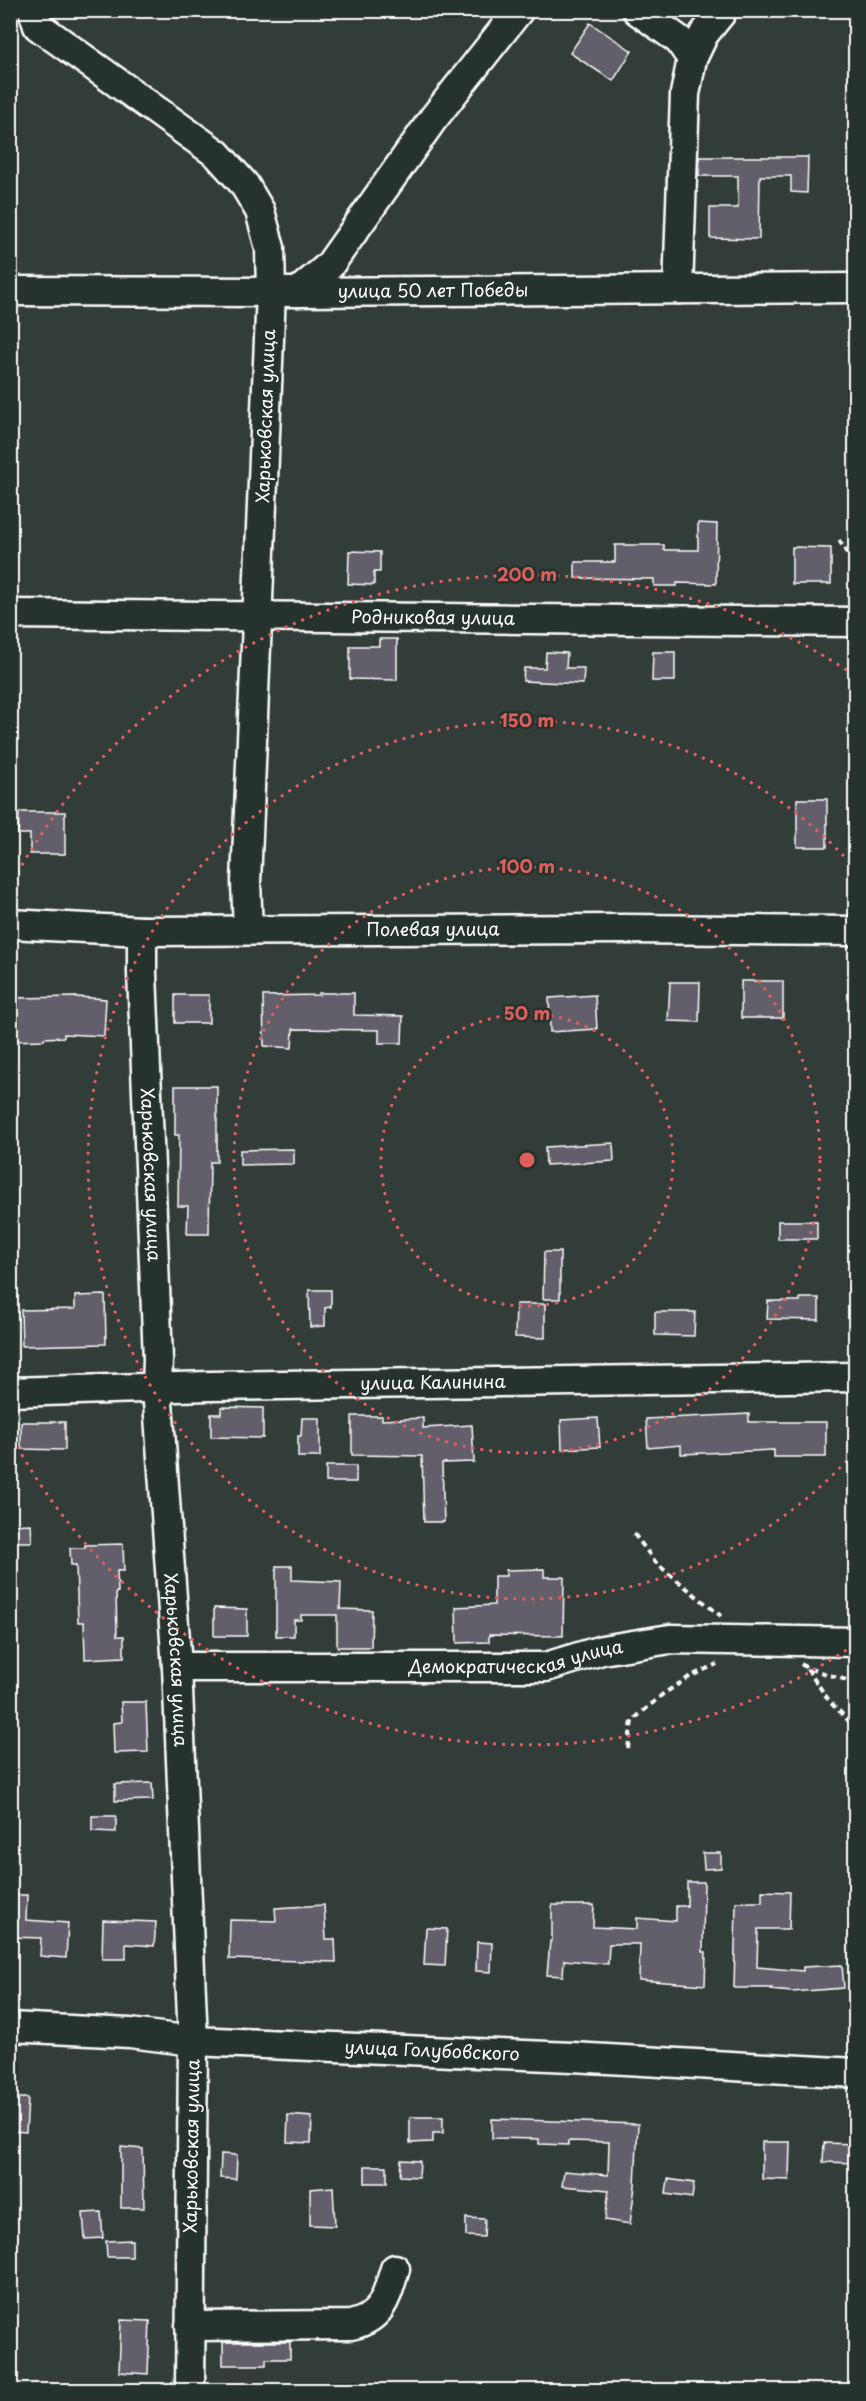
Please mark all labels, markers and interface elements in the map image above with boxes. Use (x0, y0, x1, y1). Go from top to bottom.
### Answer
street label: улица 50 лет Победы (337, 275, 528, 304)
street label: Харьковская улица (248, 328, 281, 503)
text: 200 m (497, 560, 557, 587)
street label: Родниковая улица (351, 602, 516, 631)
text: 150 m (500, 706, 554, 733)
text: 100 m (499, 852, 555, 879)
street label: Полевая улица (366, 915, 500, 942)
text: 50 m (504, 999, 550, 1026)
street label: Харьковская улица (135, 1087, 169, 1263)
centre of rings (517, 1150, 537, 1170)
street label: улица Калинина (360, 1367, 507, 1396)
street label: Харьковская улица (158, 1572, 195, 1748)
street label: Демократическая улица (408, 1632, 625, 1679)
street label: улица Голубовского (344, 2032, 520, 2067)
street label: Харьковская улица (175, 2058, 206, 2233)

